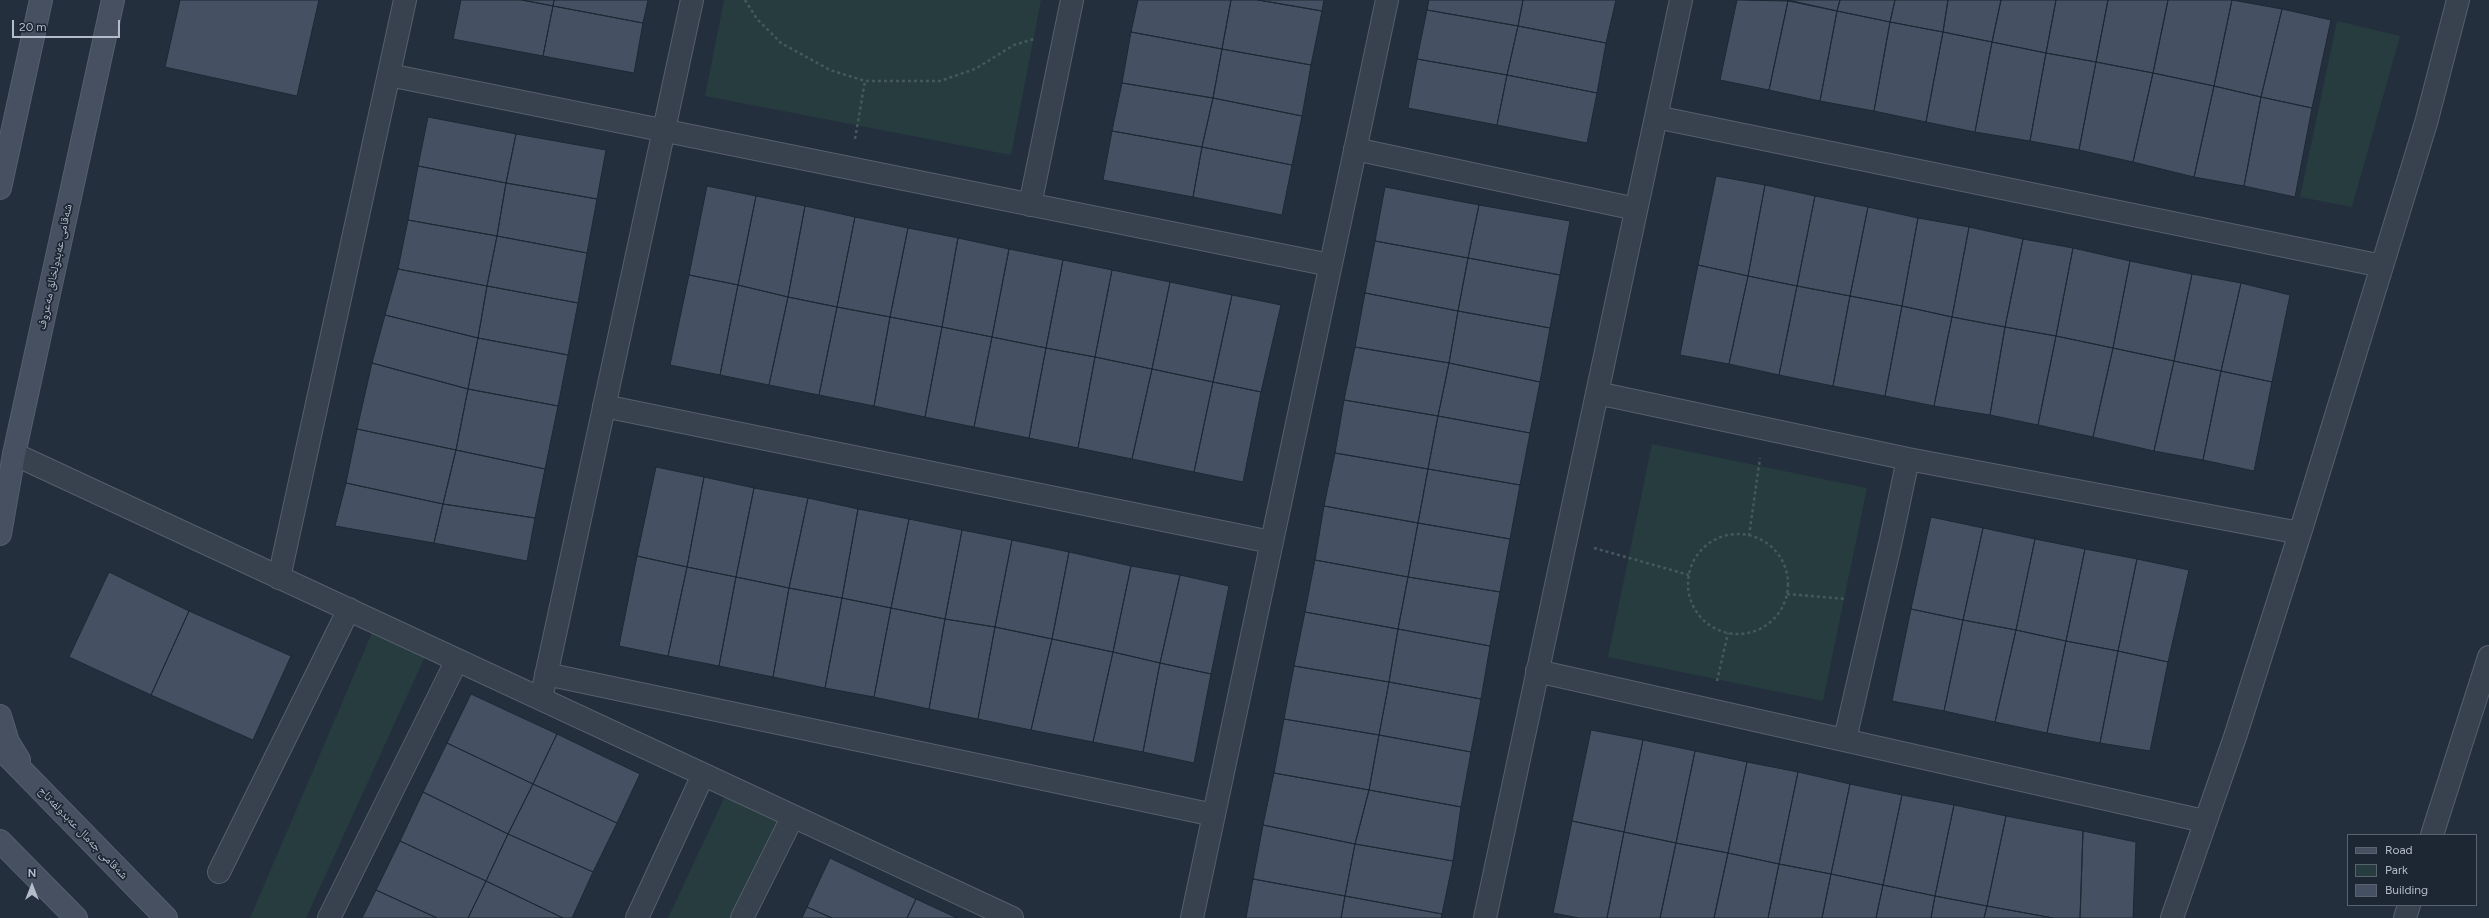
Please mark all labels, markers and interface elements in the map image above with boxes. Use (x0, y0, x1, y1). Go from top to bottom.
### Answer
scale bar (14, 12, 122, 38)
text: 20 m (19, 20, 47, 34)
street label: شەقامی عەبدولخالق مەعروف (35, 203, 75, 331)
street label: شەقامی جەمال عەبدولفەتاح (35, 784, 131, 882)
legend (2347, 834, 2477, 906)
text: Road (2385, 843, 2413, 857)
text: Park (2385, 863, 2408, 877)
north arrow (12, 866, 52, 906)
text: N (28, 867, 36, 880)
text: Building (2385, 883, 2428, 897)

